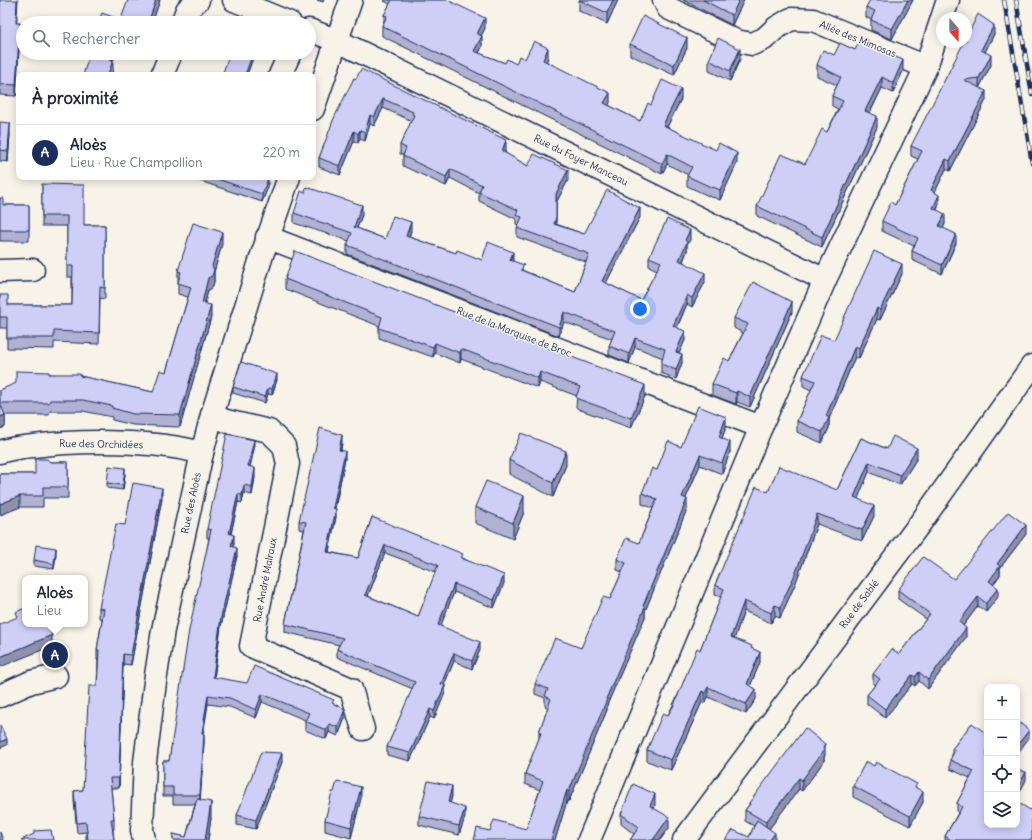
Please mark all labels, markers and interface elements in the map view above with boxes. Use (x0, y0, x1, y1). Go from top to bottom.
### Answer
north arrow (936, 12, 972, 48)
search box (16, 16, 316, 60)
street label: Allée des Mimosas (818, 18, 899, 60)
icon: search (30, 27, 52, 49)
text: Rechercher (62, 29, 140, 48)
text: À proximité (32, 87, 118, 109)
street label: Rue du Foyer Manceau (532, 131, 631, 189)
text: Aloès (70, 135, 106, 154)
text: A (41, 144, 49, 161)
text: 220 m (263, 144, 300, 161)
text: Lieu · Rue Champollion (70, 154, 203, 171)
your location (630, 299, 650, 319)
street label: Rue de la Marquise de Broc (455, 304, 573, 360)
street label: Rue des Orchidées (59, 437, 144, 451)
street label: Rue des Aloès (178, 471, 204, 535)
street label: Rue André Malraux (250, 537, 280, 623)
popup (22, 575, 88, 627)
street label: Rue de Sablé (836, 577, 882, 631)
text: Aloès (37, 583, 73, 602)
text: Lieu (37, 602, 61, 619)
pin: A (42, 640, 68, 670)
map controls (984, 684, 1020, 828)
button: + (984, 684, 1020, 720)
button: − (984, 720, 1020, 756)
button: locate (984, 756, 1020, 792)
button: layers (984, 792, 1020, 828)

